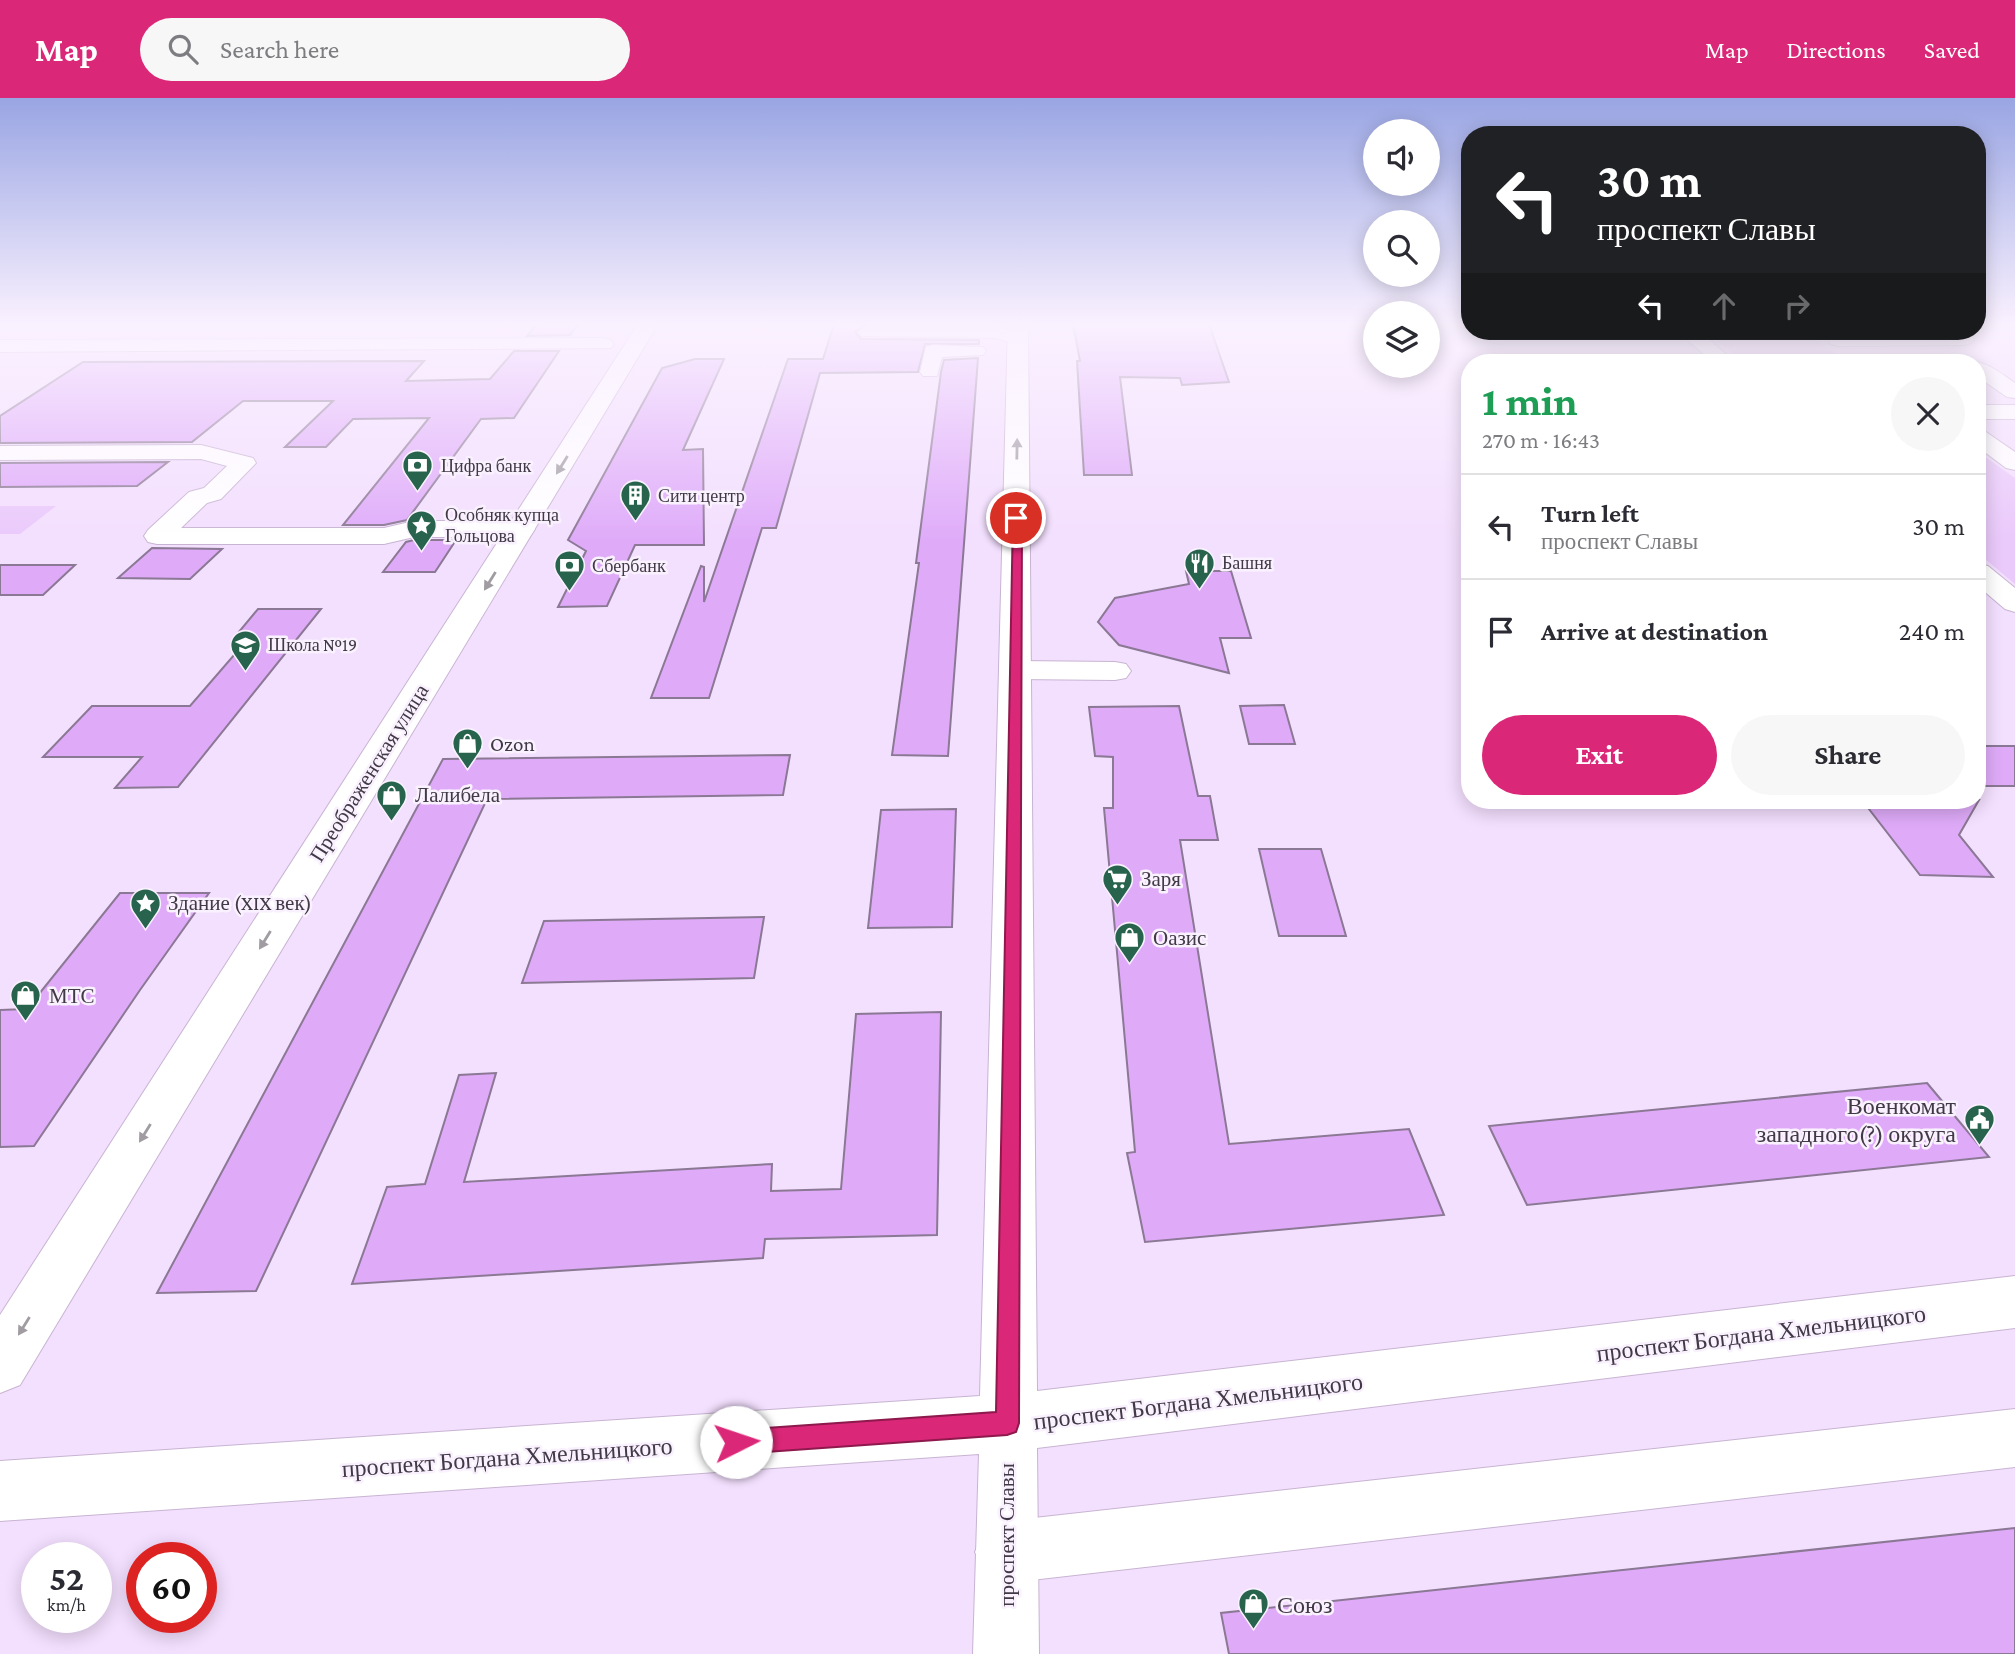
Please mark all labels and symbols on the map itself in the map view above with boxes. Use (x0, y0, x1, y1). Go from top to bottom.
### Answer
one-way arrow (1011, 437, 1023, 459)
bank icon: Цифра банк (401, 449, 435, 493)
place label: Цифра банк (441, 456, 531, 476)
one-way arrow (555, 456, 568, 475)
building icon: Сити центр (618, 479, 652, 523)
place label: Сити центр (658, 486, 745, 506)
pin (986, 488, 1046, 548)
place label: Особняк купца Гольцова (445, 505, 559, 546)
place icon: Особняк купца Гольцова (405, 508, 439, 552)
restaurant icon: Башня (1182, 546, 1216, 590)
bank icon: Сбербанк (552, 549, 586, 593)
place label: Башня (1222, 553, 1272, 573)
place label: Сбербанк (592, 556, 666, 576)
one-way arrow (483, 571, 496, 590)
school or university icon: Школа №19 (228, 628, 262, 672)
place label: Школа №19 (268, 635, 357, 655)
street label: Преображенская улица (305, 679, 434, 866)
shop icon: Ozon (450, 727, 484, 771)
place label: Ozon (490, 732, 535, 756)
shop icon: Лалибела (375, 778, 409, 822)
place label: Лалибела (415, 783, 501, 807)
supermarket icon: Заря (1101, 862, 1135, 906)
place label: Заря (1141, 867, 1181, 891)
place icon: Здание (XIX век) (128, 886, 162, 930)
place label: Здание (XIX век) (168, 891, 312, 915)
shop icon: Оазис (1113, 921, 1147, 965)
place label: Оазис (1153, 926, 1206, 950)
one-way arrow (259, 930, 272, 949)
shop icon: МТС (9, 979, 43, 1023)
place label: МТС (49, 984, 95, 1008)
place label: Военкомат западного(?) округа (1757, 1092, 1957, 1148)
public building icon: Военкомат западного(?) округа (1962, 1102, 1996, 1146)
one-way arrow (139, 1123, 152, 1142)
street label: проспект Богдана Хмельницкого (1595, 1299, 1927, 1367)
one-way arrow (18, 1316, 31, 1335)
street label: проспект Богдана Хмельницкого (1032, 1367, 1364, 1435)
position arrow (699, 1405, 773, 1479)
street label: проспект Богдана Хмельницкого (341, 1432, 673, 1482)
street label: проспект Славы (995, 1463, 1019, 1607)
speed limit sign: 60 (126, 1542, 217, 1633)
shop icon: Союз (1237, 1587, 1271, 1631)
place label: Союз (1277, 1591, 1332, 1618)

